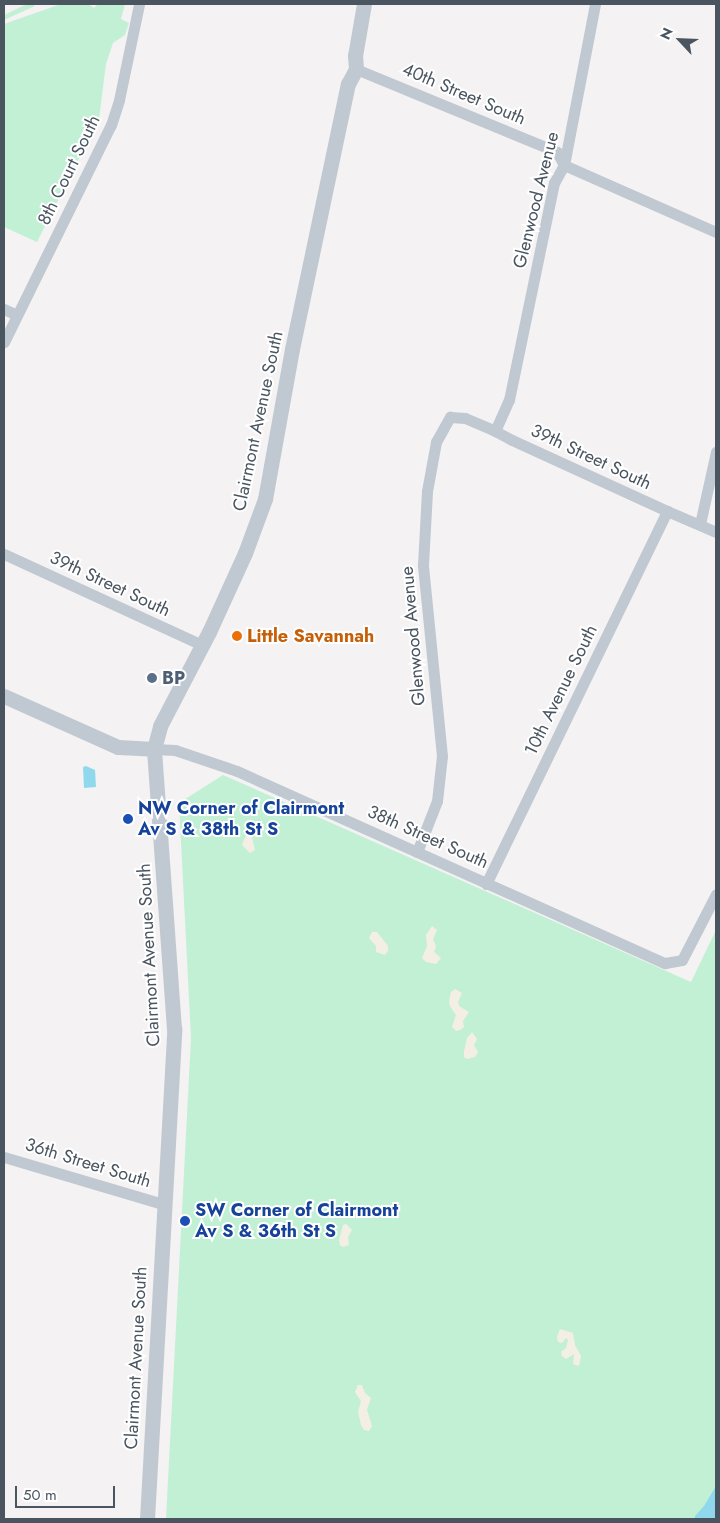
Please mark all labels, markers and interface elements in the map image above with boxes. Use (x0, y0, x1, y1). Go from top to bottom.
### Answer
north arrow (655, 15, 705, 65)
text: N (655, 24, 678, 43)
street label: 40th Street South (399, 58, 529, 130)
street label: 8th Court South (33, 112, 105, 228)
street label: Glenwood Avenue (509, 129, 563, 271)
street label: Clairmont Avenue South (228, 329, 288, 513)
street label: 39th Street South (527, 420, 655, 494)
street label: 39th Street South (46, 547, 174, 621)
street label: Glenwood Avenue (396, 565, 430, 707)
street label: 10th Avenue South (520, 621, 602, 759)
place label: Little Savannah (247, 625, 374, 647)
marker: Little Savannah (231, 630, 243, 642)
place label: BP (162, 667, 185, 689)
marker: BP (146, 672, 158, 684)
place label: NW Corner of Clairmont Av S & 38th St S (138, 798, 344, 841)
street label: 38th Street South (364, 801, 492, 873)
marker: NW Corner of Clairmont Av S & 38th St S (122, 813, 134, 825)
street label: Clairmont Avenue South (133, 863, 165, 1047)
street label: 36th Street South (22, 1134, 154, 1192)
place label: SW Corner of Clairmont Av S & 36th St S (195, 1200, 398, 1242)
marker: SW Corner of Clairmont Av S & 36th St S (179, 1215, 191, 1227)
street label: Clairmont Avenue South (120, 1266, 152, 1450)
scale bar (18, 1476, 118, 1508)
text: 50 m (23, 1484, 57, 1506)

